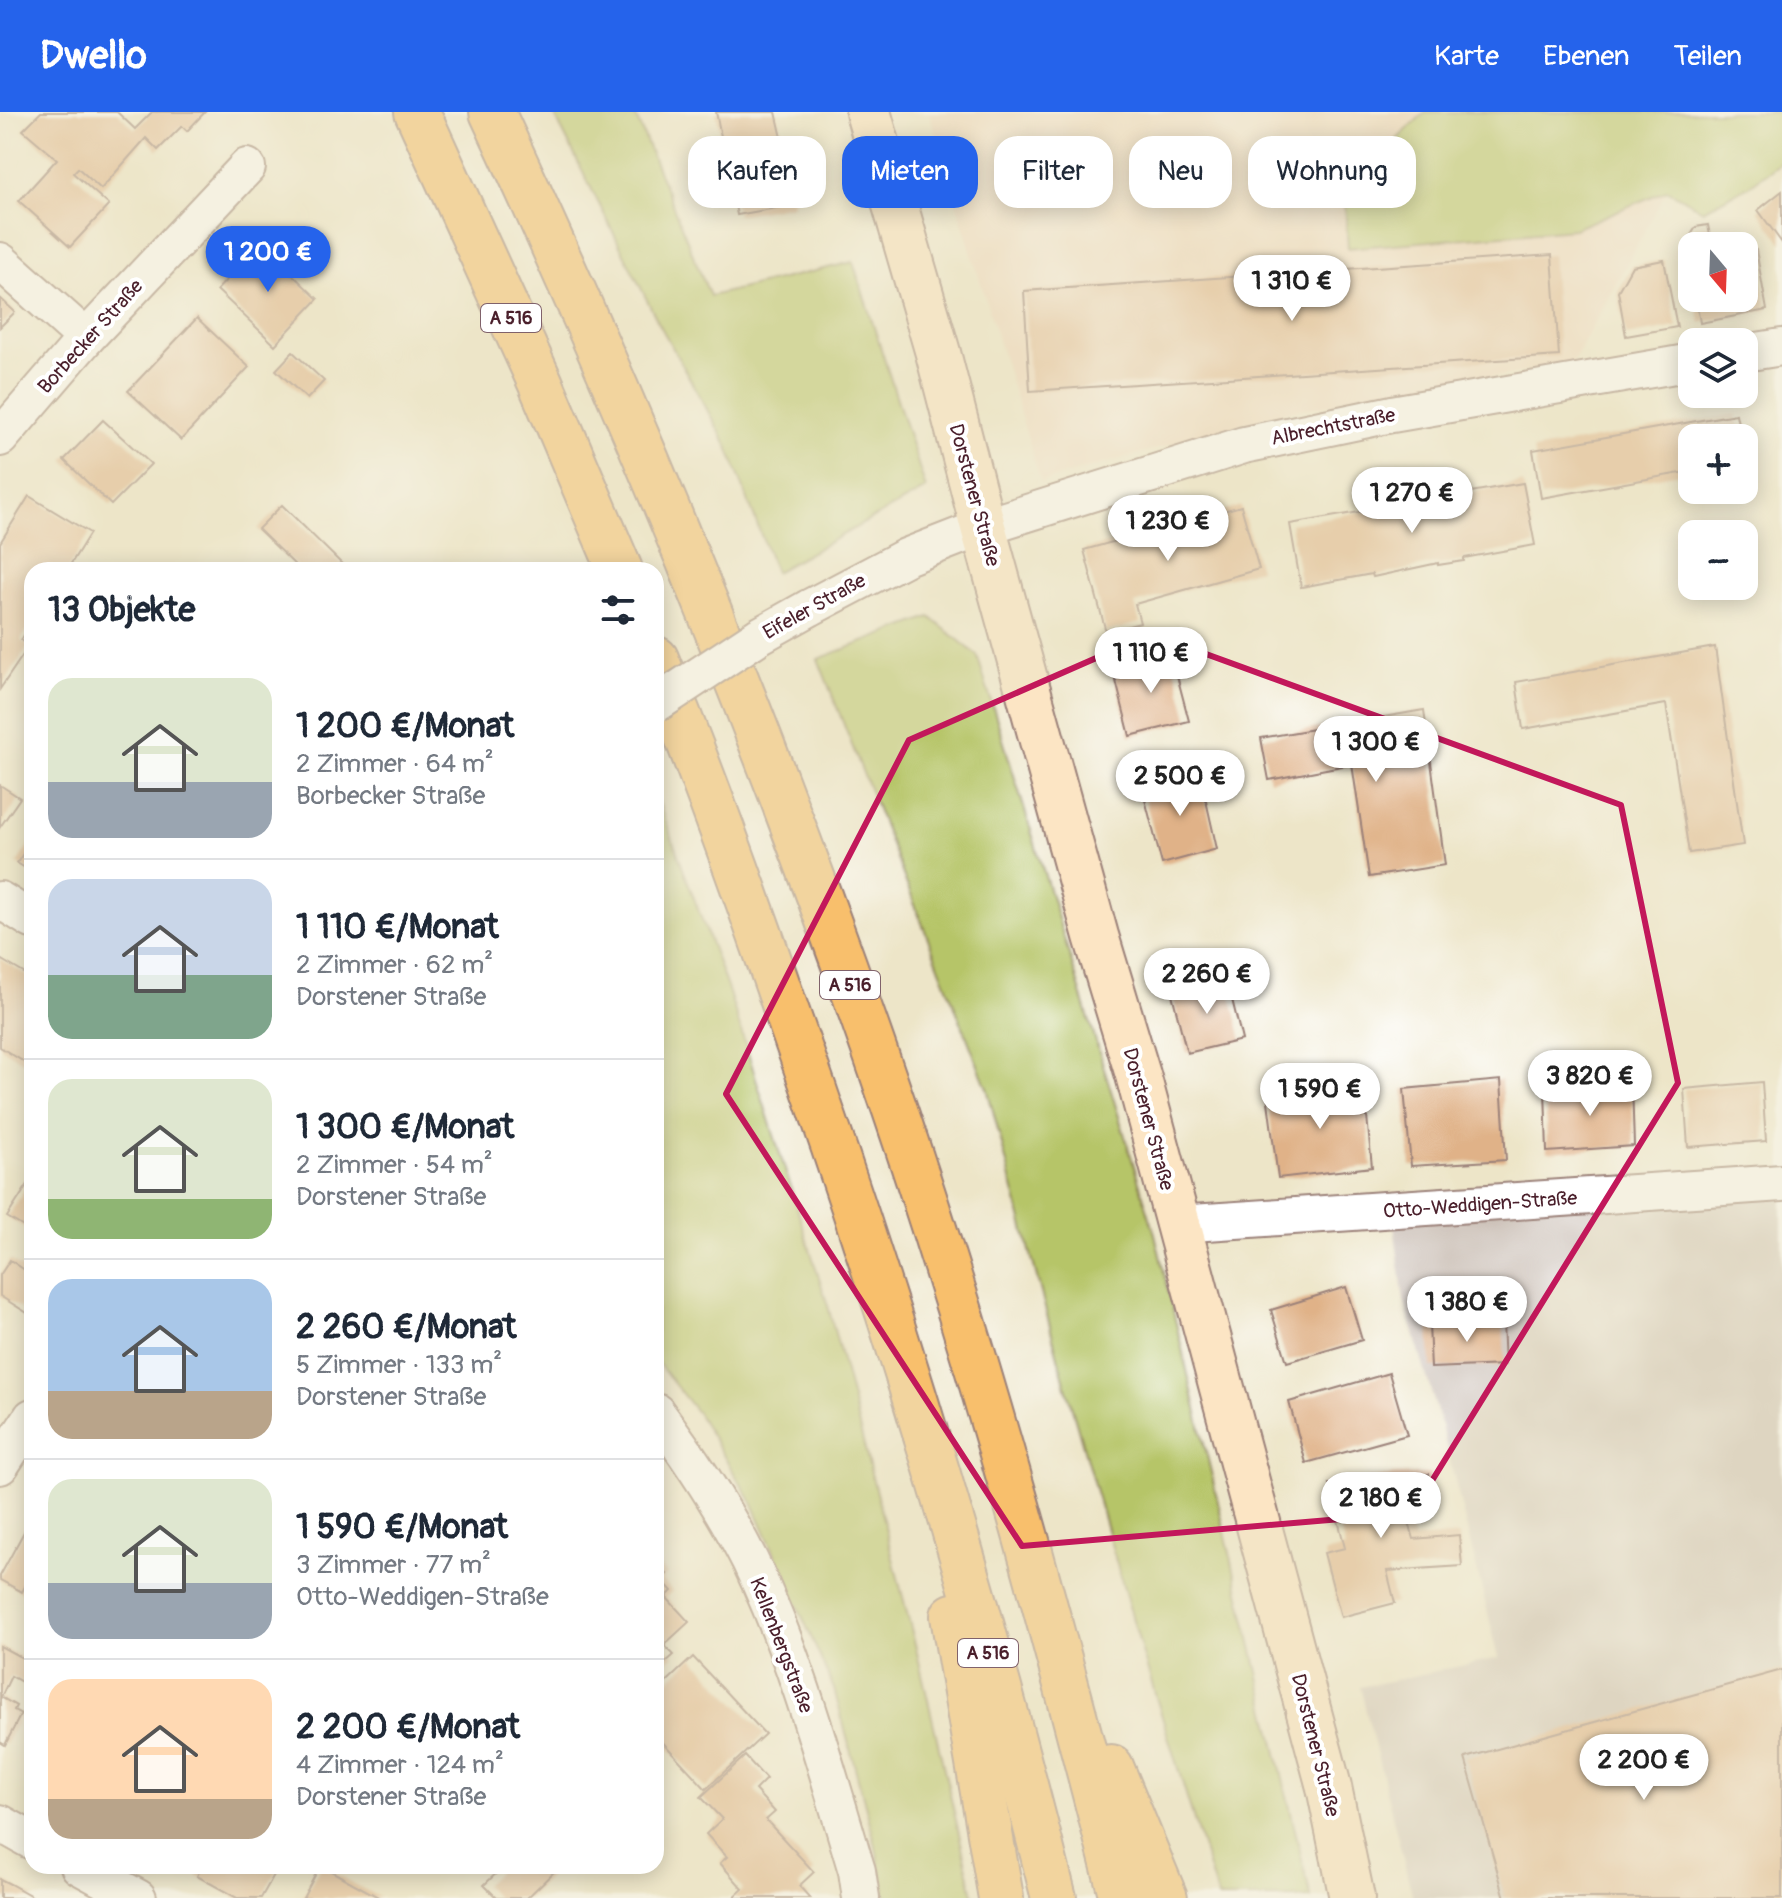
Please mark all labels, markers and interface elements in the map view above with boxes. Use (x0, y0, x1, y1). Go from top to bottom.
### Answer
text: Dwello (40, 32, 147, 80)
text: Karte (1434, 39, 1499, 74)
text: Ebenen (1543, 39, 1630, 74)
text: Teilen (1674, 39, 1742, 74)
chip: Kaufen (688, 136, 826, 208)
chip: Mieten (842, 136, 978, 208)
chip: Filter (994, 136, 1113, 208)
chip: Neu (1129, 136, 1232, 208)
chip: Wohnung (1248, 136, 1416, 208)
pin: 1 200 € (194, 226, 342, 294)
north arrow (1678, 232, 1758, 312)
map controls (1678, 232, 1758, 600)
text: 1 200 € (224, 236, 312, 268)
pin: 1 310 € (1218, 255, 1366, 323)
text: 1 310 € (1251, 265, 1333, 297)
street label: Borbecker Straße (32, 274, 148, 399)
road number: A 516 (481, 304, 541, 332)
button: layers (1678, 328, 1758, 408)
street label: Albrechtstraße (1269, 402, 1397, 451)
street label: Dorstener Straße (943, 421, 1006, 569)
button: + (1678, 424, 1758, 504)
pin: 1 270 € (1338, 467, 1486, 535)
text: 1 270 € (1370, 477, 1454, 509)
pin: 1 230 € (1094, 495, 1242, 563)
text: 1 230 € (1126, 505, 1210, 537)
button: − (1678, 520, 1758, 600)
street label: Eifeler Straße (758, 568, 870, 645)
icon: filters (596, 588, 640, 632)
text: 13 Objekte (48, 589, 195, 632)
pin: 1 110 € (1077, 627, 1225, 695)
text: 1 110 € (1113, 637, 1189, 669)
text: 1 200 €/Monat (296, 705, 514, 748)
icon: home (112, 710, 208, 806)
pin: 1 300 € (1302, 716, 1450, 784)
text: 1 300 € (1332, 726, 1420, 758)
text: 2 Zimmer · 64 m² (296, 748, 494, 780)
pin: 2 500 € (1106, 750, 1254, 818)
text: 2 500 € (1134, 760, 1226, 792)
text: Borbecker Straße (296, 780, 485, 812)
text: 1 110 €/Monat (296, 906, 499, 949)
icon: home (112, 911, 208, 1007)
pin: 2 260 € (1133, 948, 1281, 1016)
text: 2 Zimmer · 62 m² (296, 949, 493, 981)
text: 2 260 € (1162, 958, 1252, 990)
road number: A 516 (820, 971, 880, 999)
text: Dorstener Straße (296, 981, 486, 1013)
street label: Dorstener Straße (1117, 1045, 1180, 1193)
pin: 3 820 € (1516, 1050, 1664, 1118)
text: 3 820 € (1546, 1060, 1634, 1092)
pin: 1 590 € (1246, 1063, 1394, 1131)
text: 1 590 € (1278, 1073, 1362, 1105)
text: 1 300 €/Monat (296, 1106, 514, 1149)
icon: home (112, 1111, 208, 1207)
text: 2 Zimmer · 54 m² (296, 1149, 493, 1181)
text: Dorstener Straße (296, 1181, 486, 1213)
street label: Otto-Weddigen-Straße (1382, 1185, 1578, 1224)
pin: 1 380 € (1393, 1276, 1541, 1344)
text: 1 380 € (1425, 1286, 1509, 1318)
text: 2 260 €/Monat (296, 1306, 517, 1349)
icon: home (112, 1311, 208, 1407)
text: 5 Zimmer · 133 m² (296, 1349, 502, 1381)
text: Dorstener Straße (296, 1381, 486, 1413)
pin: 2 180 € (1307, 1472, 1455, 1540)
text: 2 180 € (1339, 1482, 1423, 1514)
text: 1 590 €/Monat (296, 1506, 508, 1549)
icon: home (112, 1511, 208, 1607)
text: 3 Zimmer · 77 m² (296, 1549, 491, 1581)
street label: Kellenbergstraße (744, 1574, 819, 1717)
text: Otto-Weddigen-Straße (296, 1581, 549, 1613)
road number: A 516 (958, 1639, 1018, 1667)
street label: Dorstener Straße (1286, 1671, 1345, 1819)
text: 2 200 €/Monat (296, 1706, 520, 1749)
icon: home (112, 1711, 208, 1807)
pin: 2 200 € (1570, 1734, 1718, 1802)
text: 2 200 € (1597, 1744, 1691, 1776)
text: 4 Zimmer · 124 m² (296, 1749, 504, 1781)
text: Dorstener Straße (296, 1781, 486, 1813)

